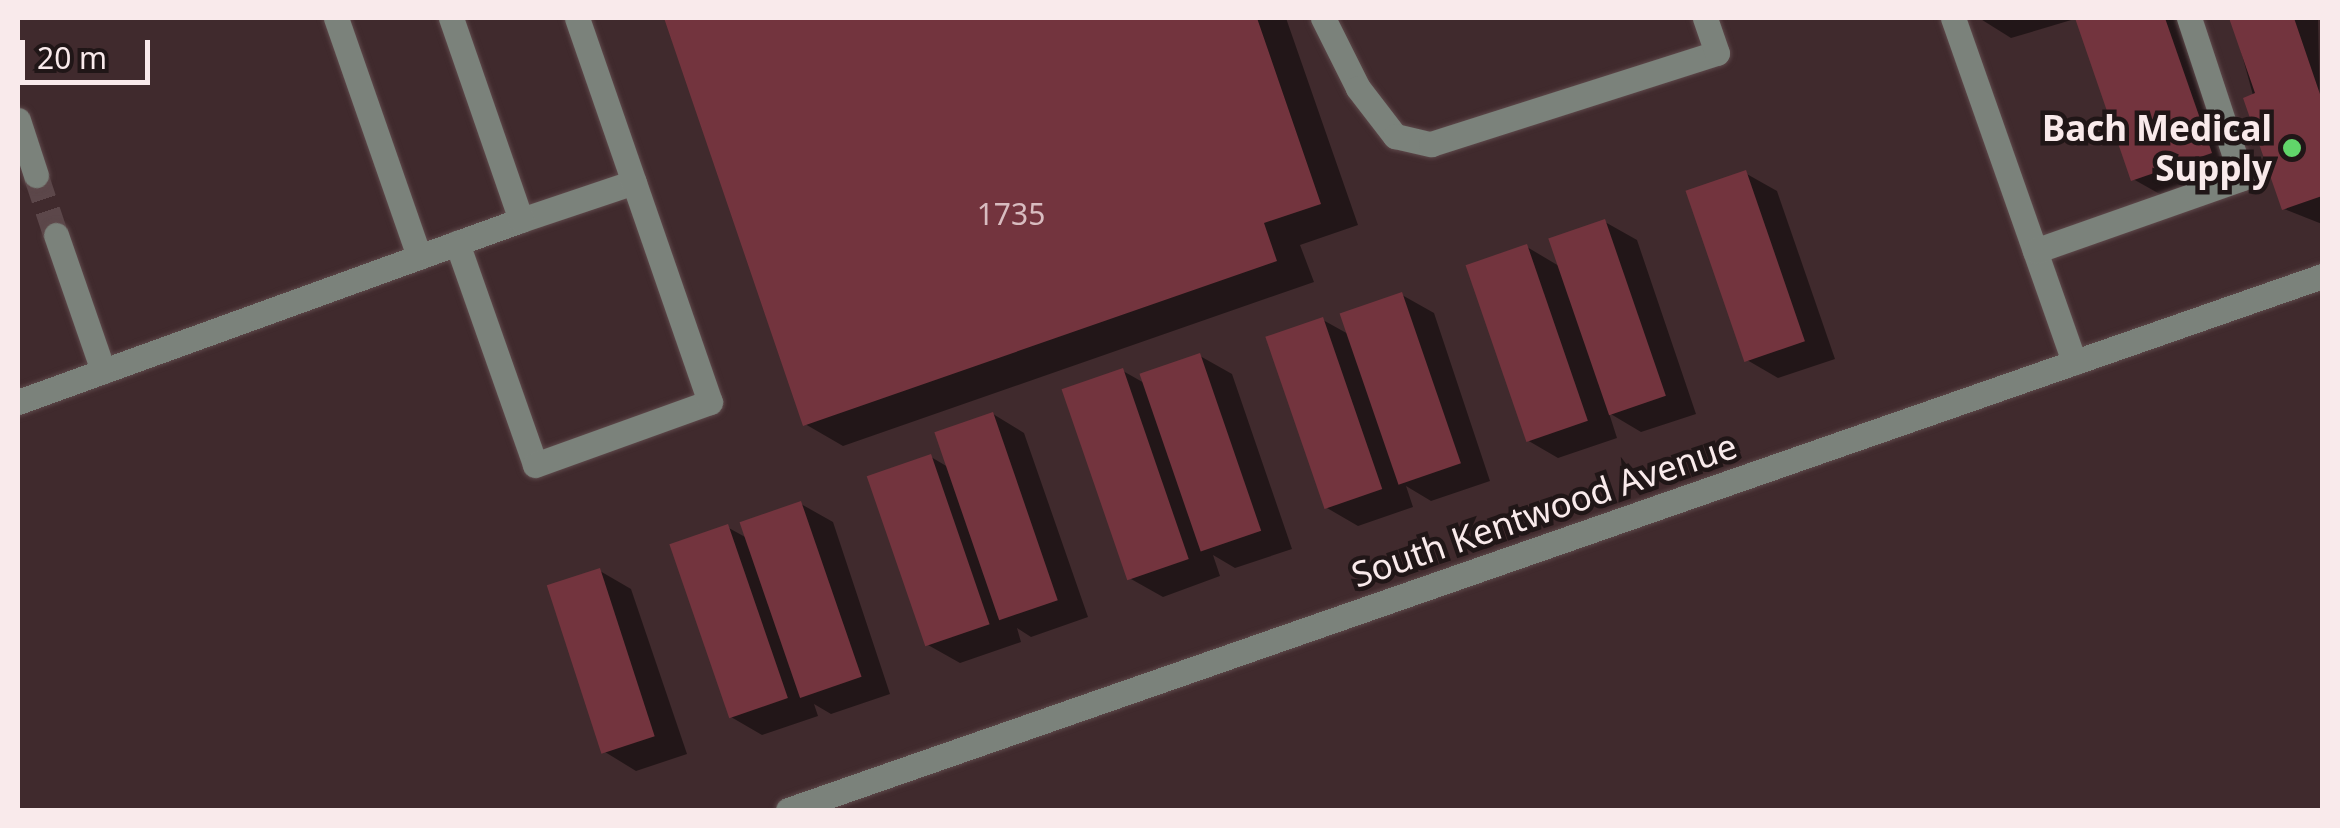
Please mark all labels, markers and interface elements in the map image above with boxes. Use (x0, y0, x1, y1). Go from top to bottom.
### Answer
scale bar (25, 20, 155, 82)
text: 20 m (37, 37, 107, 78)
place label: Bach Medical Supply (2042, 107, 2272, 189)
marker: Bach Medical Supply (2281, 137, 2303, 159)
house number: 1735 (977, 196, 1045, 232)
street label: South Kentwood Avenue (1346, 424, 1742, 596)

